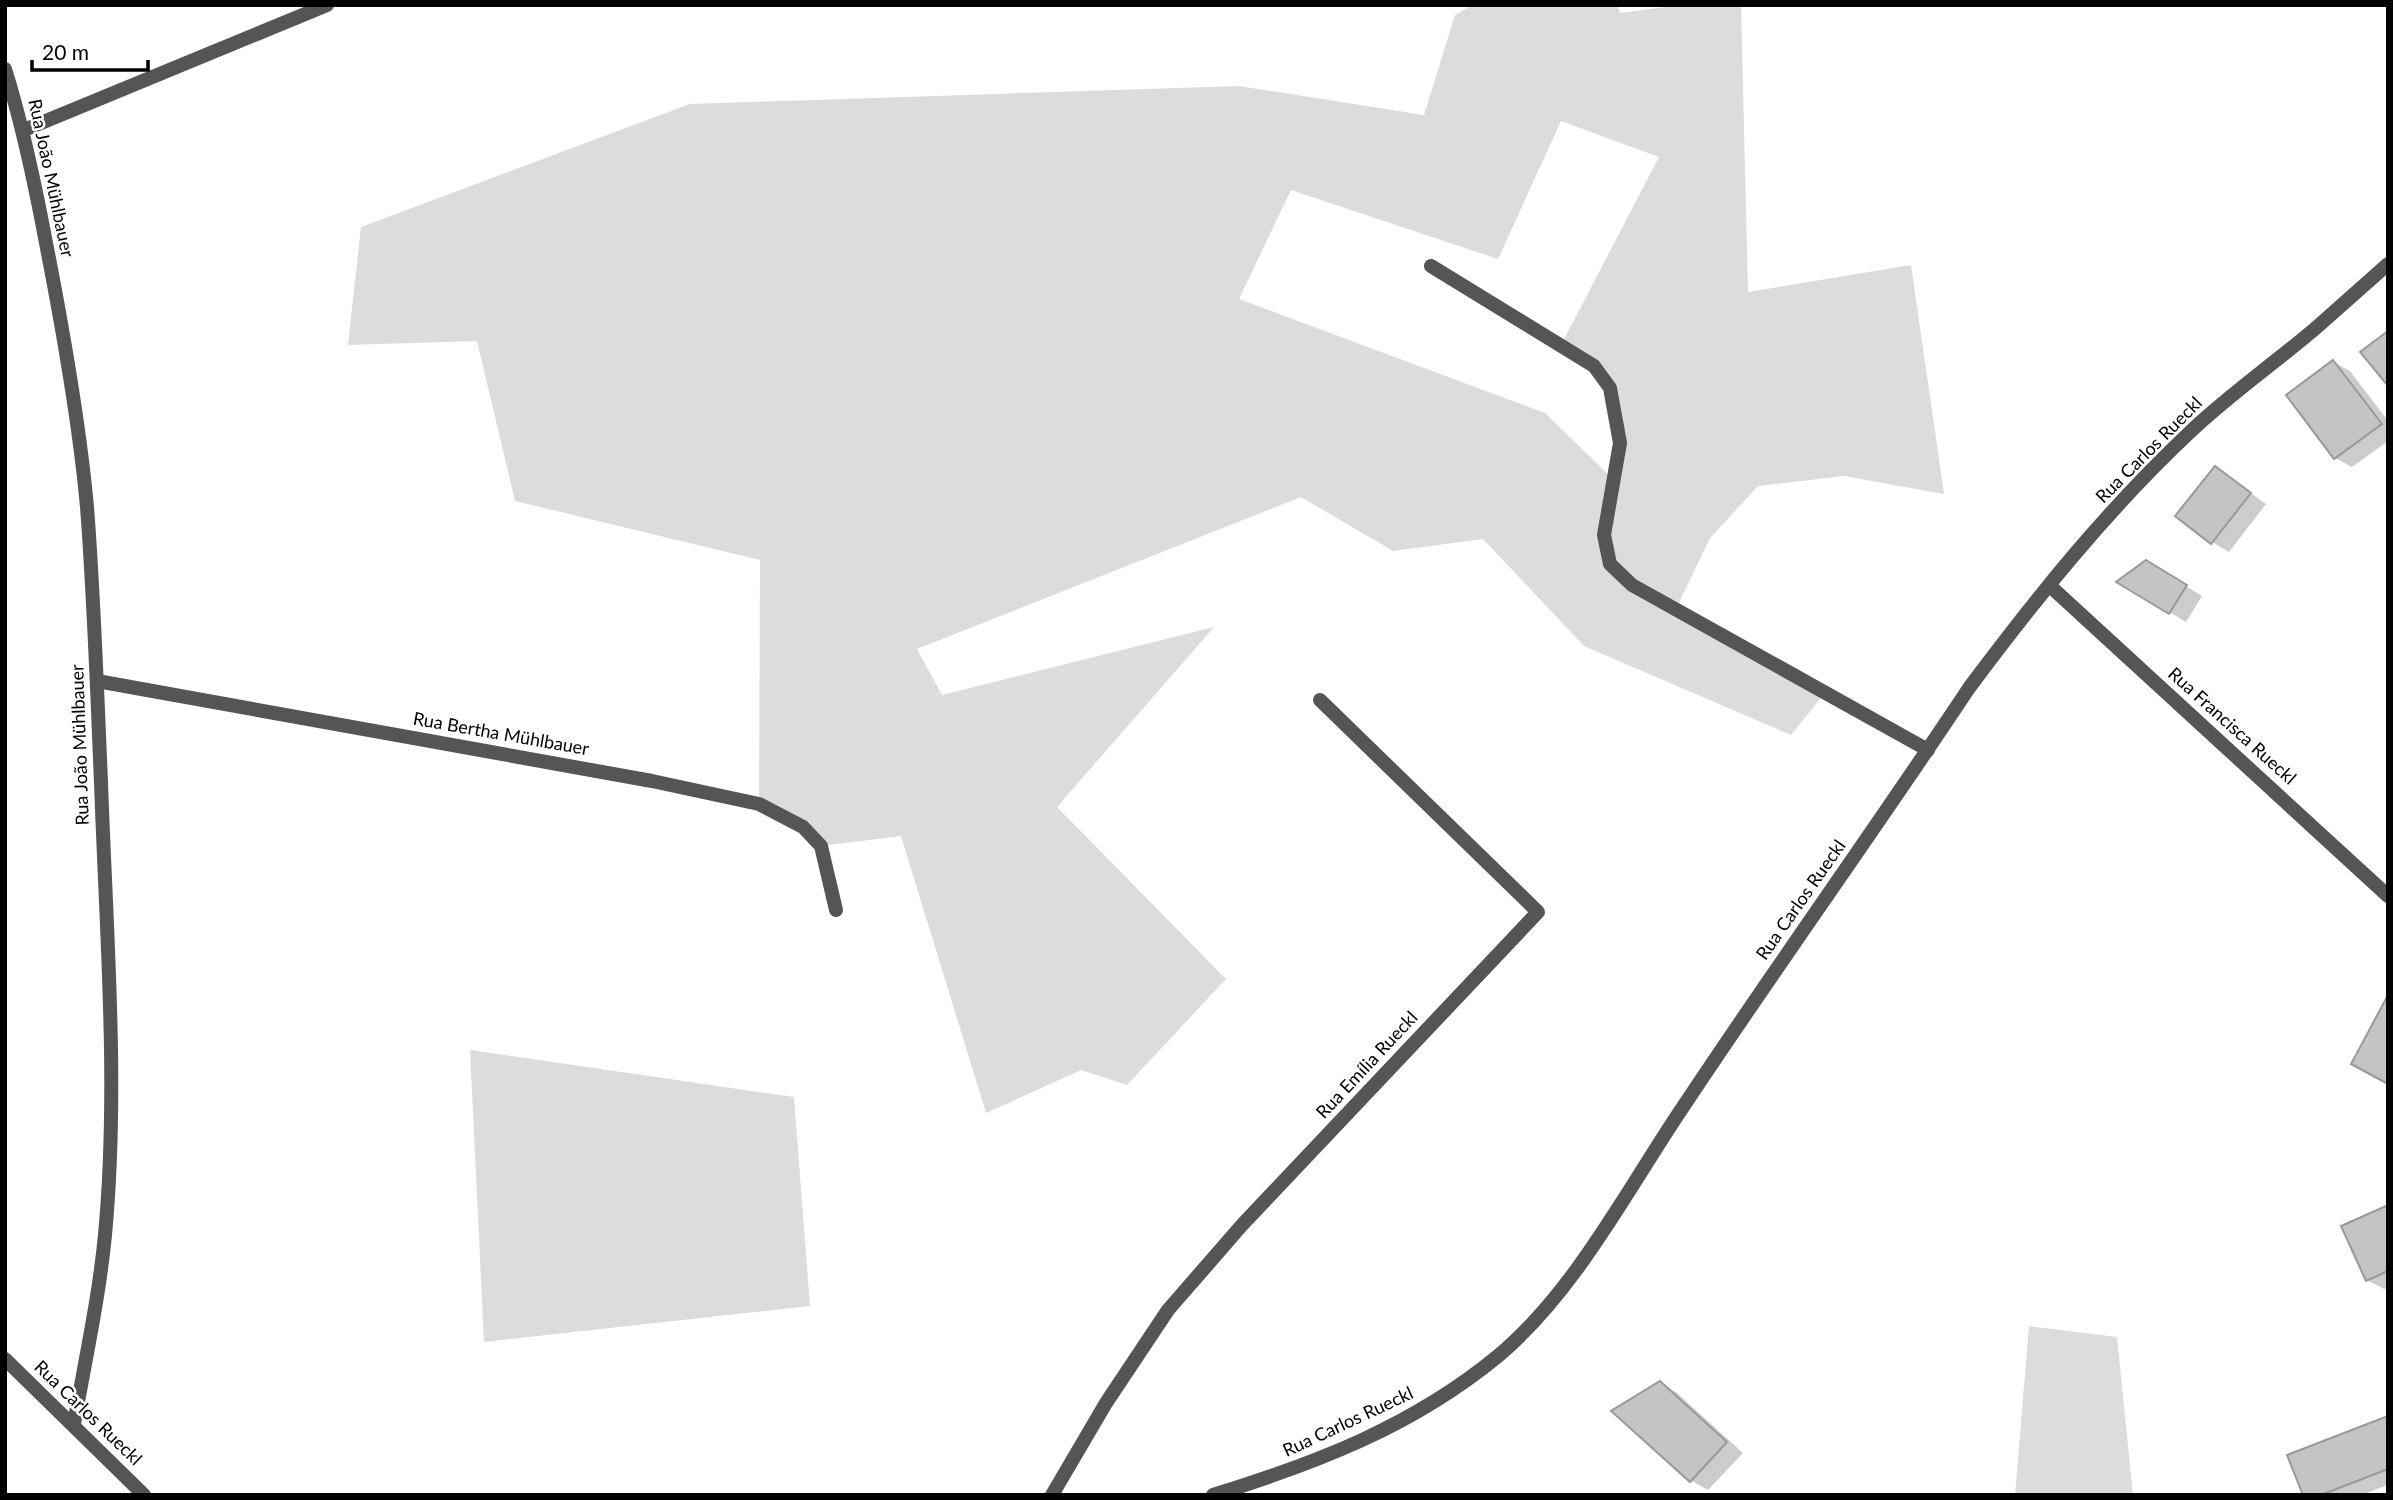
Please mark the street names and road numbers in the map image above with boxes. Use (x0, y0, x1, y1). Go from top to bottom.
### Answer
street label: Rua João Mühlbauer (24, 97, 80, 259)
street label: Rua Carlos Rueckl (2091, 392, 2206, 507)
street label: Rua Francisca Rueckl (2164, 662, 2301, 788)
street label: Rua João Mühlbauer (65, 664, 93, 826)
street label: Rua Bertha Mühlbauer (412, 707, 591, 759)
street label: Rua Carlos Rueckl (1751, 835, 1850, 964)
street label: Rua Emília Rueckl (1311, 1006, 1422, 1123)
street label: Rua Carlos Rueckl (30, 1355, 147, 1469)
street label: Rua Carlos Rueckl (1279, 1381, 1416, 1461)

